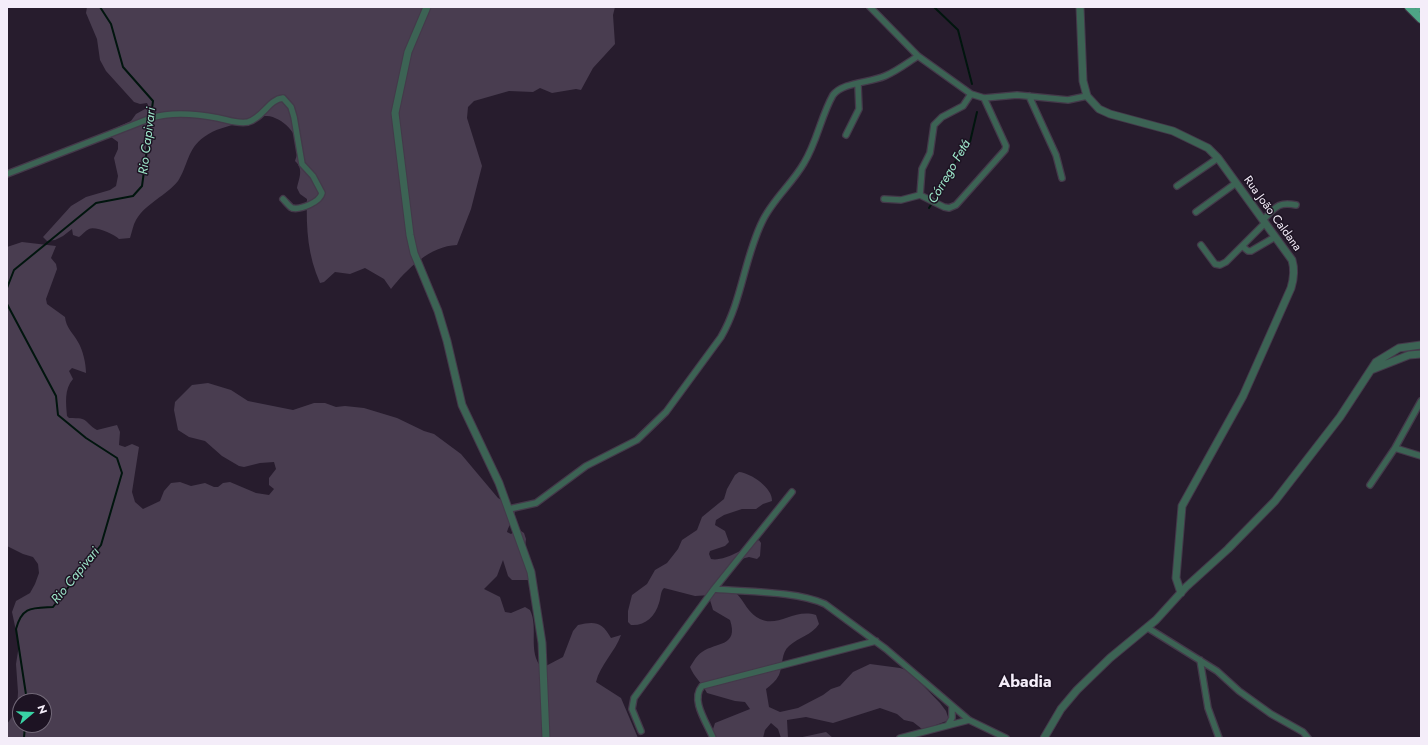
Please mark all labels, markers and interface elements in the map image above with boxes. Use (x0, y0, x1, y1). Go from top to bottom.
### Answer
water label: Rio Capivari (136, 106, 160, 176)
water label: Córrego Fetá (925, 137, 975, 207)
street label: Rua João Caldana (1240, 174, 1304, 254)
water label: Rio Capivari (49, 545, 103, 607)
district label: Abadia (998, 673, 1052, 693)
north arrow (12, 693, 52, 733)
text: N (33, 703, 51, 716)

